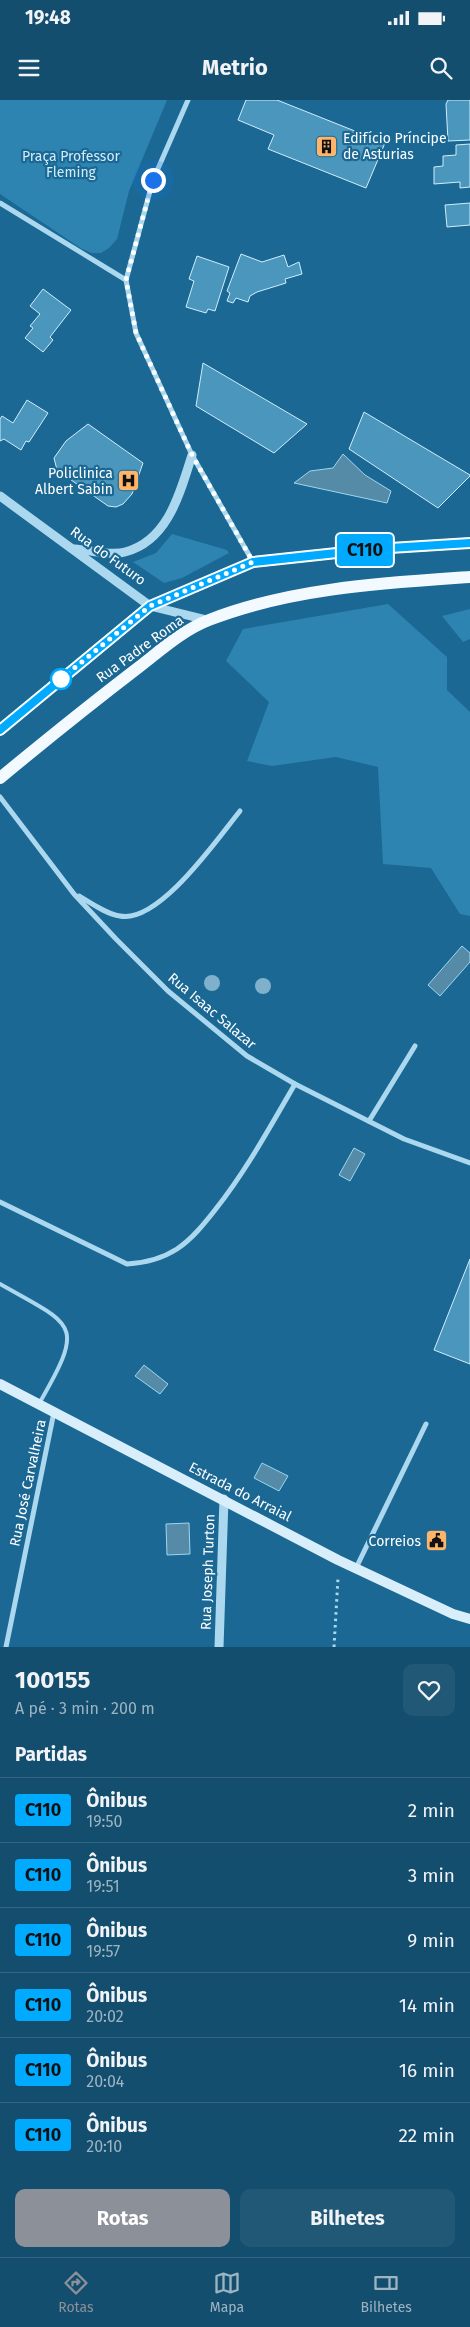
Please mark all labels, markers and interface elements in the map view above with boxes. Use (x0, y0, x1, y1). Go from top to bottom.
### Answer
text: 19:48 (25, 6, 71, 29)
icon: menu (15, 54, 43, 82)
text: Metrio (202, 54, 268, 81)
icon: search (427, 54, 455, 82)
place label: Edifício Príncipe de Asturias (343, 130, 447, 163)
building icon: Edifício Príncipe de Asturias (315, 134, 339, 158)
park label: Praça Professor Fleming (22, 148, 121, 181)
your location (141, 168, 166, 193)
place label: Policlinica Albert Sabin (35, 465, 113, 498)
hospital icon: Policlinica Albert Sabin (117, 469, 141, 493)
street label: Rua do Futuro (67, 523, 149, 589)
line badge: C110 (330, 534, 400, 566)
text: C110 (347, 539, 383, 561)
street label: Rua Padre Roma (93, 612, 187, 686)
unlabelled marker (50, 668, 72, 690)
street label: Rua Isaac Salazar (165, 969, 260, 1053)
street label: Rua José Carvalheira (6, 1418, 50, 1548)
street label: Estrada do Arraial (186, 1459, 294, 1525)
street label: Rua Joseph Turton (197, 1514, 219, 1630)
public building icon: Correios (425, 1529, 449, 1553)
place label: Correios (369, 1533, 421, 1550)
button: heart (403, 1664, 455, 1716)
text: 100155 (15, 1666, 90, 1694)
text: A pé · 3 min · 200 m (15, 1699, 155, 1718)
text: Partidas (15, 1743, 87, 1766)
text: Ônibus (86, 1789, 147, 1812)
text: C110 (25, 1799, 61, 1821)
text: 2 min (408, 1799, 455, 1822)
text: 19:50 (86, 1812, 122, 1831)
text: Ônibus (86, 1854, 147, 1877)
text: C110 (25, 1864, 61, 1886)
text: 3 min (408, 1864, 455, 1887)
text: 19:51 (86, 1877, 120, 1896)
text: Ônibus (86, 1919, 147, 1942)
text: C110 (25, 1929, 61, 1951)
text: 9 min (407, 1929, 455, 1952)
text: 19:57 (86, 1942, 120, 1961)
text: Ônibus (86, 1984, 147, 2007)
text: C110 (25, 1994, 61, 2016)
text: 14 min (399, 1994, 455, 2017)
text: 20:02 (86, 2007, 124, 2026)
text: Ônibus (86, 2049, 147, 2072)
text: C110 (25, 2059, 61, 2081)
text: 16 min (399, 2059, 455, 2082)
text: 20:04 (86, 2072, 124, 2091)
text: Ônibus (86, 2114, 147, 2137)
text: C110 (25, 2124, 61, 2146)
text: 22 min (398, 2124, 455, 2147)
text: 20:10 (86, 2137, 122, 2156)
button: Rotas (15, 2189, 230, 2247)
button: Bilhetes (240, 2189, 455, 2247)
tab: Rotas (58, 2269, 94, 2316)
tab: Mapa (210, 2269, 244, 2316)
tab: Bilhetes (360, 2269, 412, 2316)

